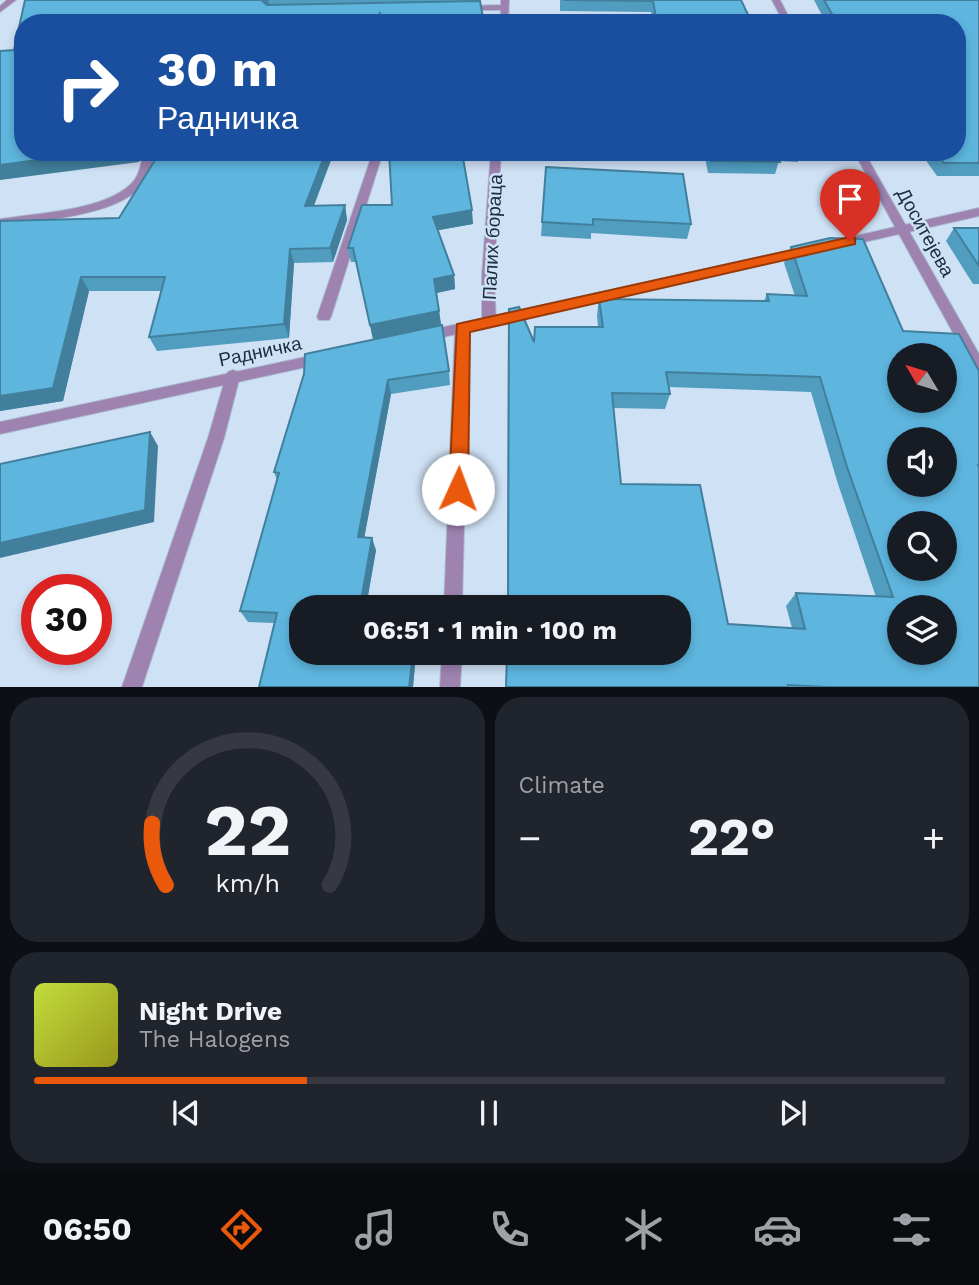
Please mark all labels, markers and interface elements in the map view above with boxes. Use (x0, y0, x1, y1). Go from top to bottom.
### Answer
text: 30 m (157, 40, 278, 98)
icon: right (42, 42, 133, 133)
text: Радничка (157, 99, 298, 137)
pin (820, 169, 880, 241)
street label: Палих бораца (478, 173, 507, 301)
icon: arrive (831, 180, 869, 218)
street label: Доситејева (892, 184, 960, 281)
street label: Радничка (217, 331, 304, 371)
north arrow (887, 343, 957, 413)
map controls (887, 343, 957, 665)
button: sound (887, 427, 957, 497)
position arrow (421, 452, 495, 526)
button: search (887, 511, 957, 581)
speed limit sign: 30 (21, 574, 112, 665)
button: layers (887, 595, 957, 665)
text: 06:51 · 1 min · 100 m (363, 615, 617, 645)
text: Climate (519, 772, 605, 799)
text: 22 (204, 788, 291, 874)
text: 22° (688, 807, 776, 868)
text: − (519, 816, 541, 860)
text: + (922, 816, 945, 860)
text: km/h (215, 869, 279, 898)
text: Night Drive (139, 996, 282, 1026)
text: The Halogens (139, 1026, 290, 1053)
icon: previous (167, 1094, 205, 1132)
icon: pause (470, 1094, 508, 1132)
icon: next (774, 1094, 812, 1132)
icon: directions (217, 1205, 266, 1254)
icon: music (351, 1205, 400, 1254)
icon: phone (485, 1205, 534, 1254)
icon: climate (619, 1205, 668, 1254)
icon: car (753, 1205, 802, 1254)
icon: filters (887, 1205, 936, 1254)
text: 06:50 (43, 1210, 132, 1248)

